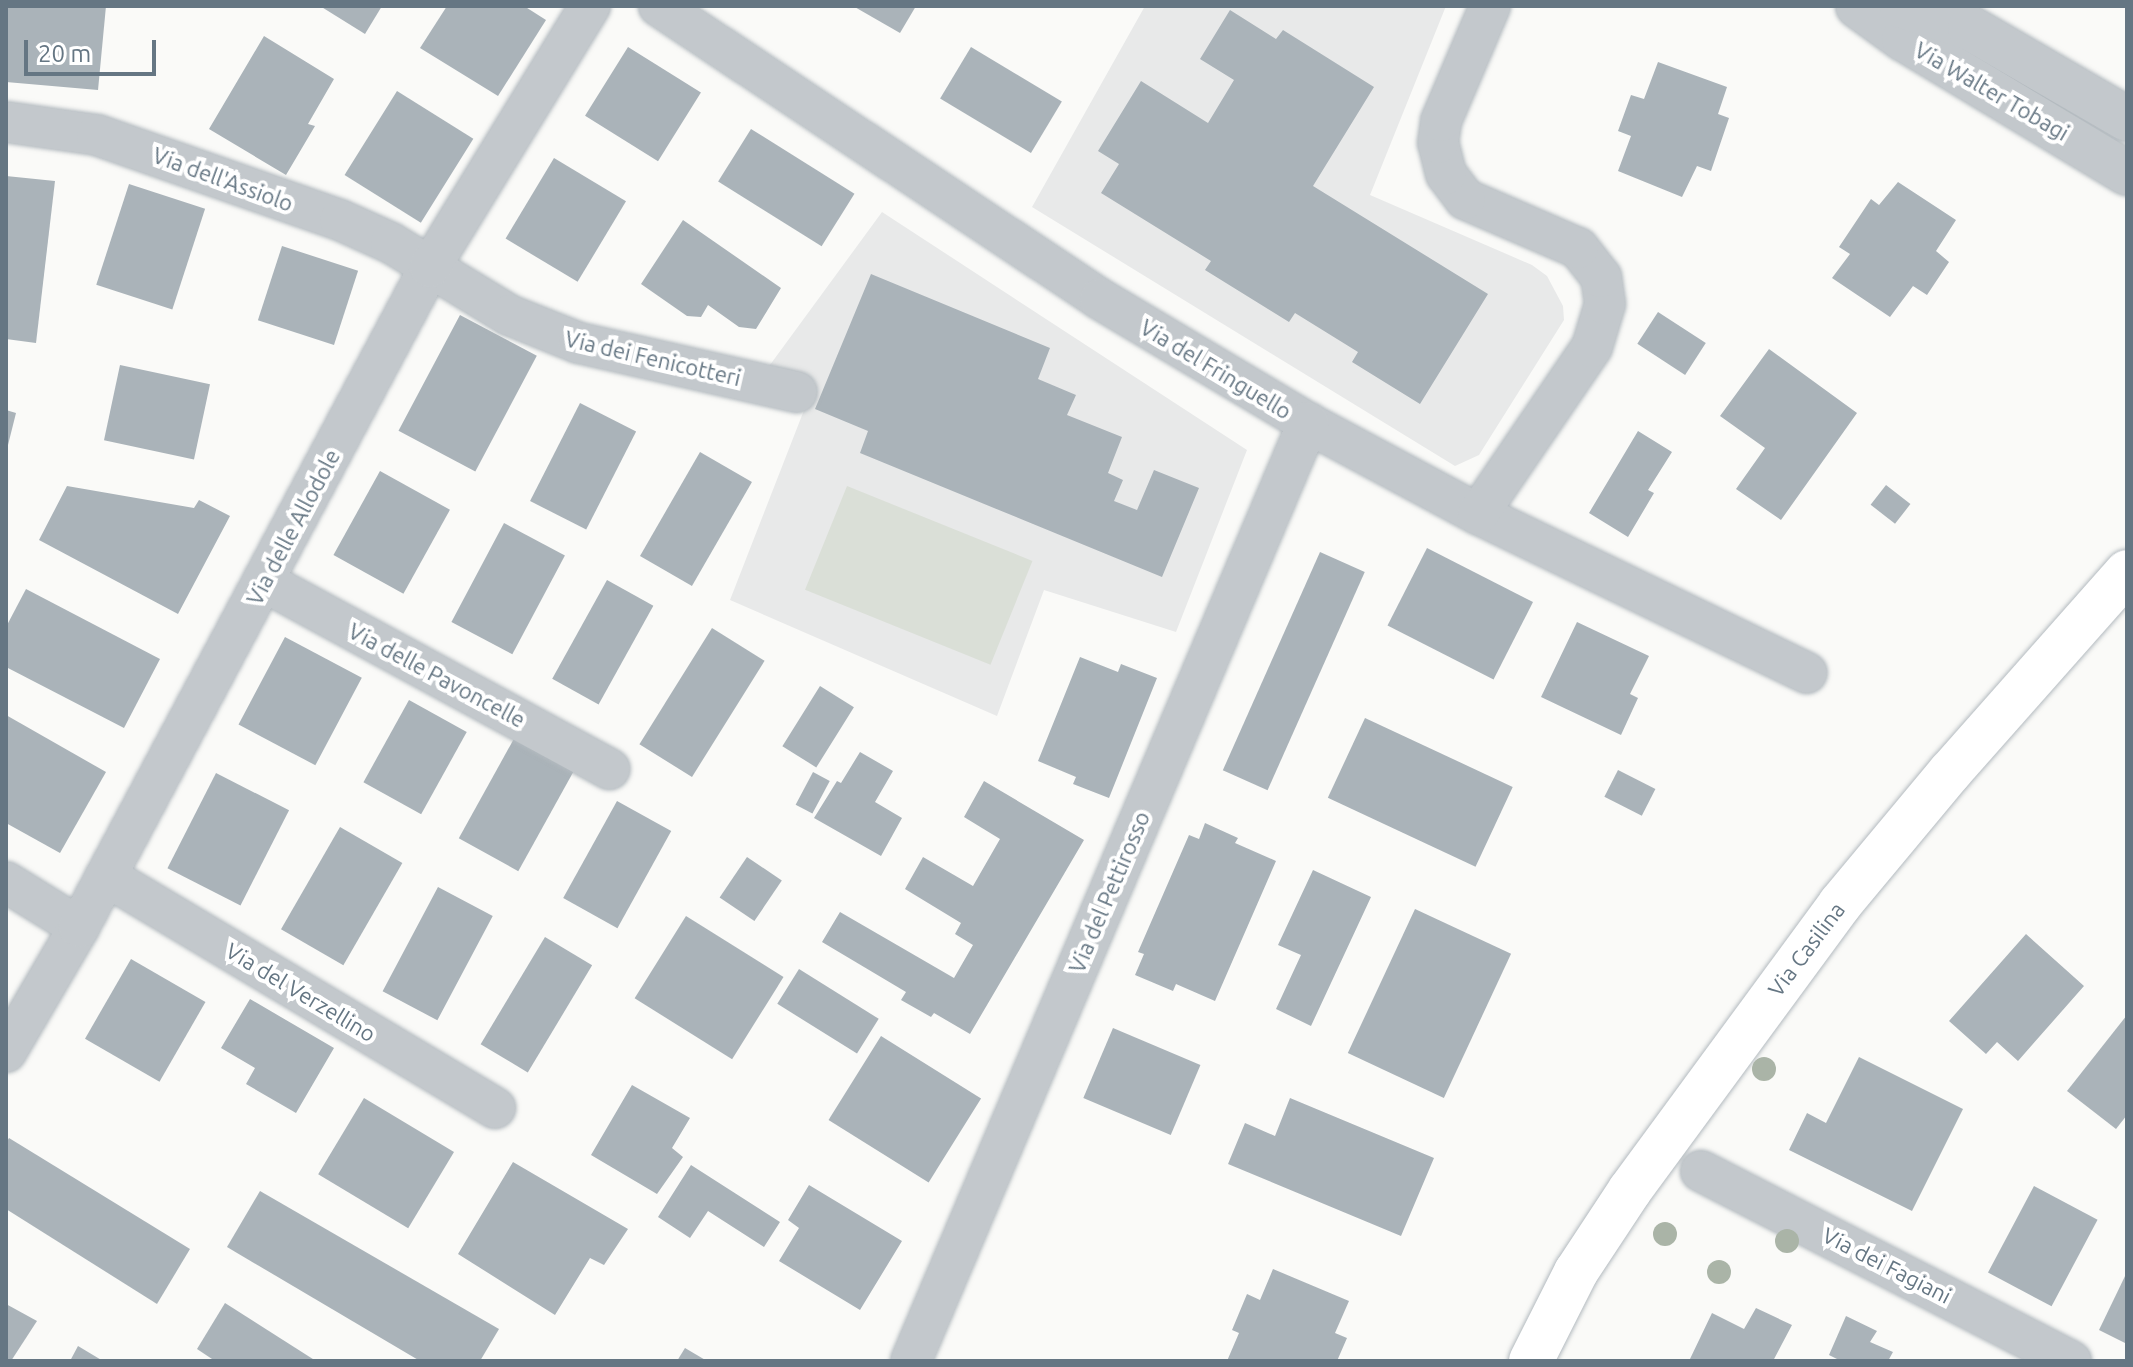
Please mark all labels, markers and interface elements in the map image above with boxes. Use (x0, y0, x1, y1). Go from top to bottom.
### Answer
scale bar (28, 24, 160, 74)
street label: Via Walter Tobagi (1910, 36, 2074, 146)
text: 20 m (38, 40, 91, 67)
street label: Via dell'Assiolo (149, 141, 297, 217)
street label: Via del Fringuello (1136, 314, 1296, 424)
street label: Via dei Fenicotteri (563, 325, 743, 391)
street label: Via delle Allodole (241, 445, 345, 609)
street label: Via delle Pavoncelle (344, 617, 530, 733)
street label: Via del Pettirosso (1063, 807, 1155, 977)
street label: Via Casilina (1762, 897, 1850, 1001)
street label: Via del Verzellino (221, 937, 381, 1047)
street label: Via dei Fagiani (1818, 1221, 1956, 1309)

